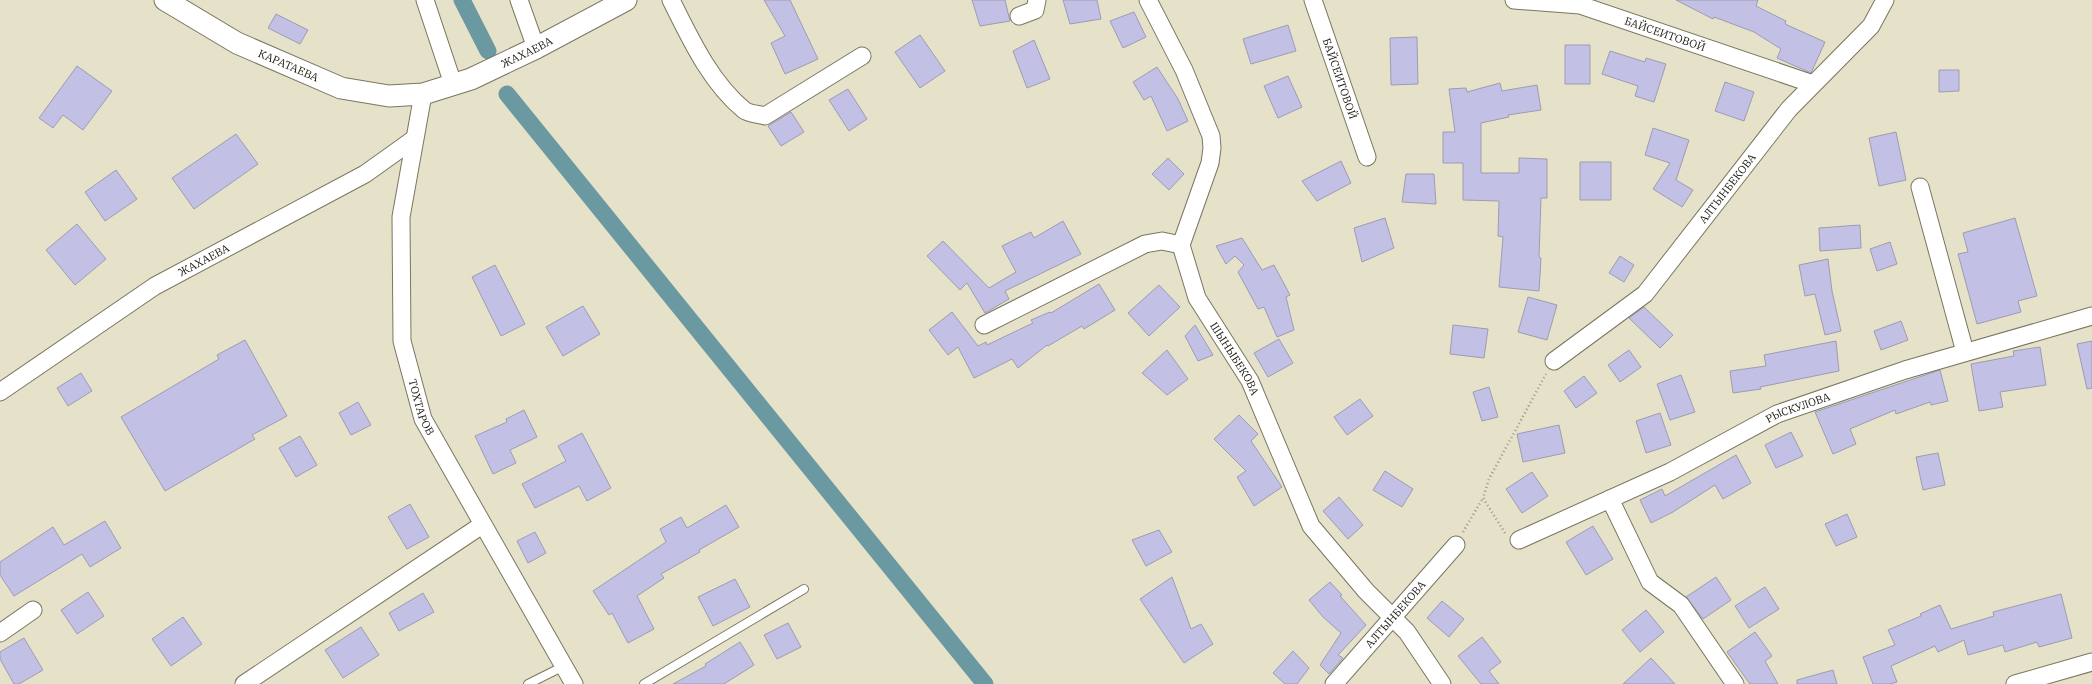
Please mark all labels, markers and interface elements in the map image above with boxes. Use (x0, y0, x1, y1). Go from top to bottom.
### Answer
street label: БАЙСЕИТОВОЙ (1623, 14, 1708, 54)
street label: ЖАХАЕВА (499, 33, 555, 71)
street label: БАЙСЕИТОВОЙ (1320, 36, 1361, 121)
street label: КАРАТАЕВА (256, 46, 321, 85)
street label: АЛТЫНБЕКОВА (1696, 150, 1759, 226)
street label: ЖАХАЕВА (176, 241, 232, 279)
street label: ШЫНЫБЕКОВА (1207, 319, 1262, 398)
street label: ТОХТАРОВ (406, 378, 438, 438)
street label: РЫСКУЛОВА (1763, 389, 1832, 426)
street label: АЛТЫНБЕКОВА (1362, 577, 1429, 651)

